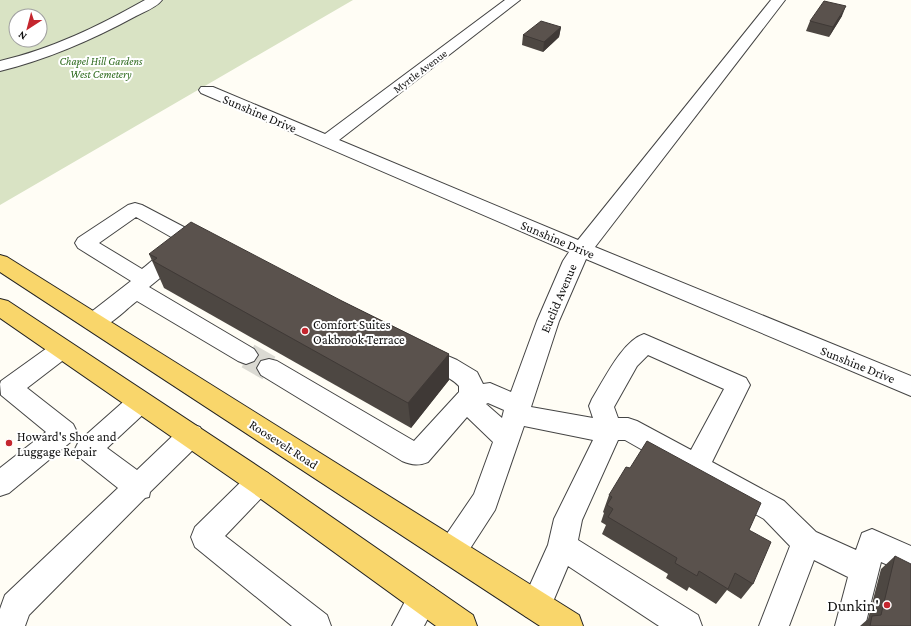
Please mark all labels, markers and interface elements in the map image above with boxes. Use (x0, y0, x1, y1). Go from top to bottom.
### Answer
north arrow (8, 8, 48, 48)
text: N (15, 29, 29, 43)
street label: Myrtle Avenue (391, 47, 450, 96)
park label: Chapel Hill Gardens West Cemetery (60, 55, 143, 81)
street label: Sunshine Drive (221, 91, 299, 136)
street label: Sunshine Drive (519, 217, 597, 262)
street label: Euclid Avenue (537, 261, 580, 335)
place label: Comfort Suites Oakbrook Terrace (313, 317, 405, 347)
marker: Comfort Suites Oakbrook Terrace (300, 326, 310, 336)
street label: Sunshine Drive (818, 343, 897, 386)
street label: Roosevelt Road (247, 417, 321, 472)
place label: Howard's Shoe and Luggage Repair (17, 429, 117, 459)
marker: Howard's Shoe and Luggage Repair (4, 438, 14, 448)
place label: Dunkin' (827, 597, 879, 614)
marker: Dunkin' (882, 600, 892, 610)

